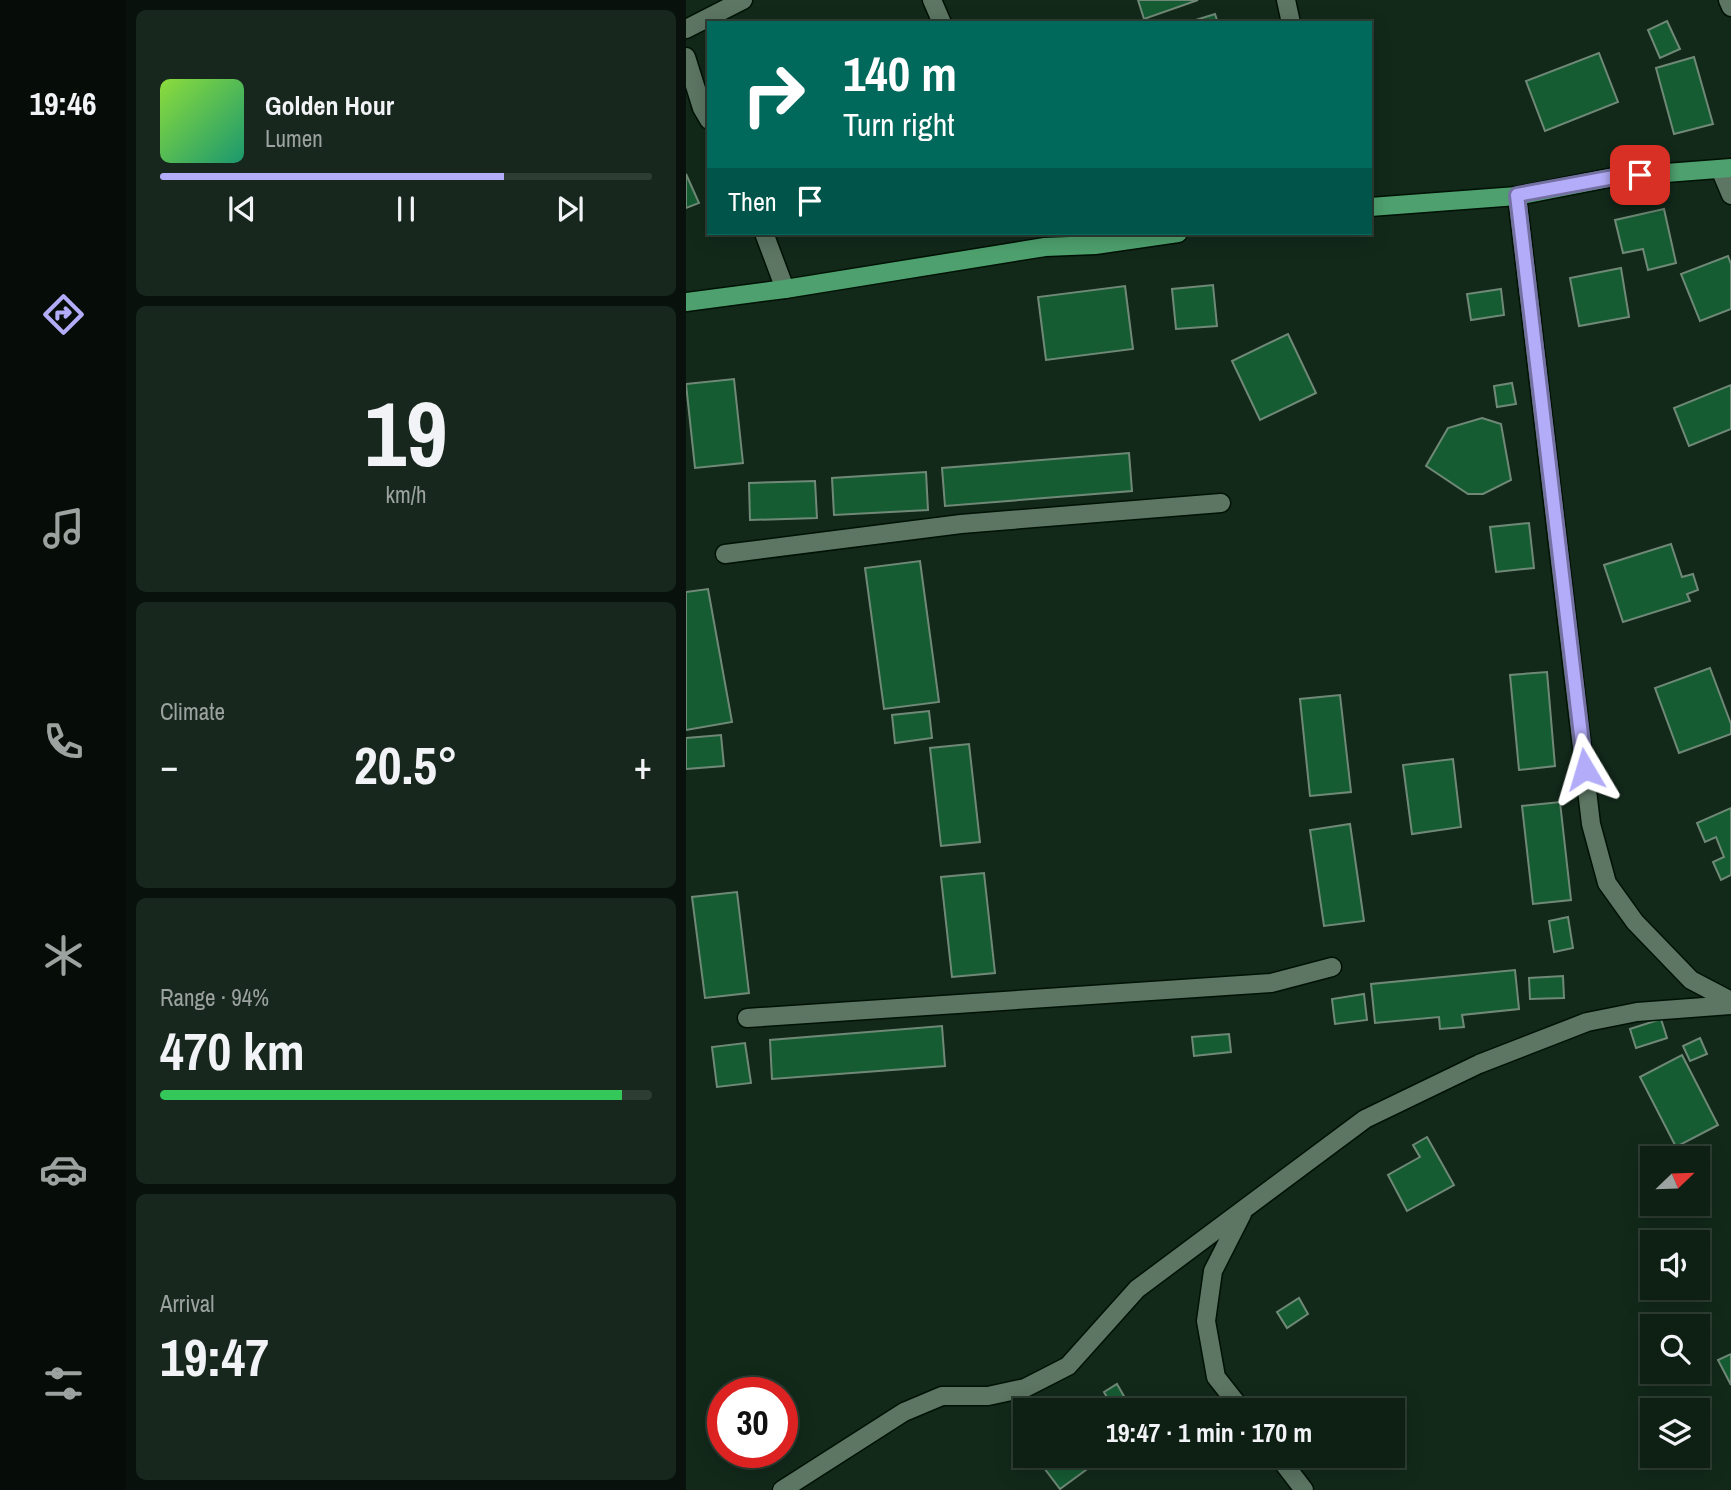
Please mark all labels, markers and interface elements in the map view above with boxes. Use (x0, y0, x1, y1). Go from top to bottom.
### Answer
text: 140 m (843, 40, 957, 106)
icon: right (728, 49, 819, 140)
text: 19:46 (29, 82, 97, 125)
text: Golden Hour (265, 88, 394, 123)
text: Turn right (843, 103, 955, 146)
text: Lumen (265, 123, 323, 154)
pin (1610, 145, 1670, 205)
icon: arrive (1621, 156, 1659, 194)
icon: arrive (791, 182, 829, 220)
text: Then (728, 184, 777, 219)
icon: previous (223, 190, 261, 228)
icon: pause (387, 190, 425, 228)
icon: next (551, 190, 589, 228)
icon: directions (39, 290, 88, 339)
text: 19 (365, 372, 448, 494)
text: km/h (386, 479, 426, 510)
icon: music (39, 504, 88, 553)
text: Climate (160, 696, 225, 727)
icon: phone (39, 717, 88, 766)
text: 20.5° (354, 730, 458, 800)
position arrow (1548, 732, 1622, 806)
text: − (160, 740, 178, 791)
text: + (634, 740, 652, 791)
icon: climate (39, 931, 88, 980)
text: Range · 94% (160, 982, 269, 1013)
text: 470 km (160, 1016, 305, 1086)
icon: car (39, 1145, 88, 1194)
north arrow (1640, 1146, 1710, 1216)
map controls (1640, 1146, 1710, 1468)
button: sound (1640, 1230, 1710, 1300)
text: Arrival (160, 1288, 215, 1319)
button: search (1640, 1314, 1710, 1384)
text: 19:47 (160, 1322, 269, 1392)
icon: filters (39, 1359, 88, 1408)
speed limit sign: 30 (707, 1377, 798, 1468)
button: layers (1640, 1398, 1710, 1468)
text: 19:47 · 1 min · 170 m (1106, 1415, 1312, 1450)

